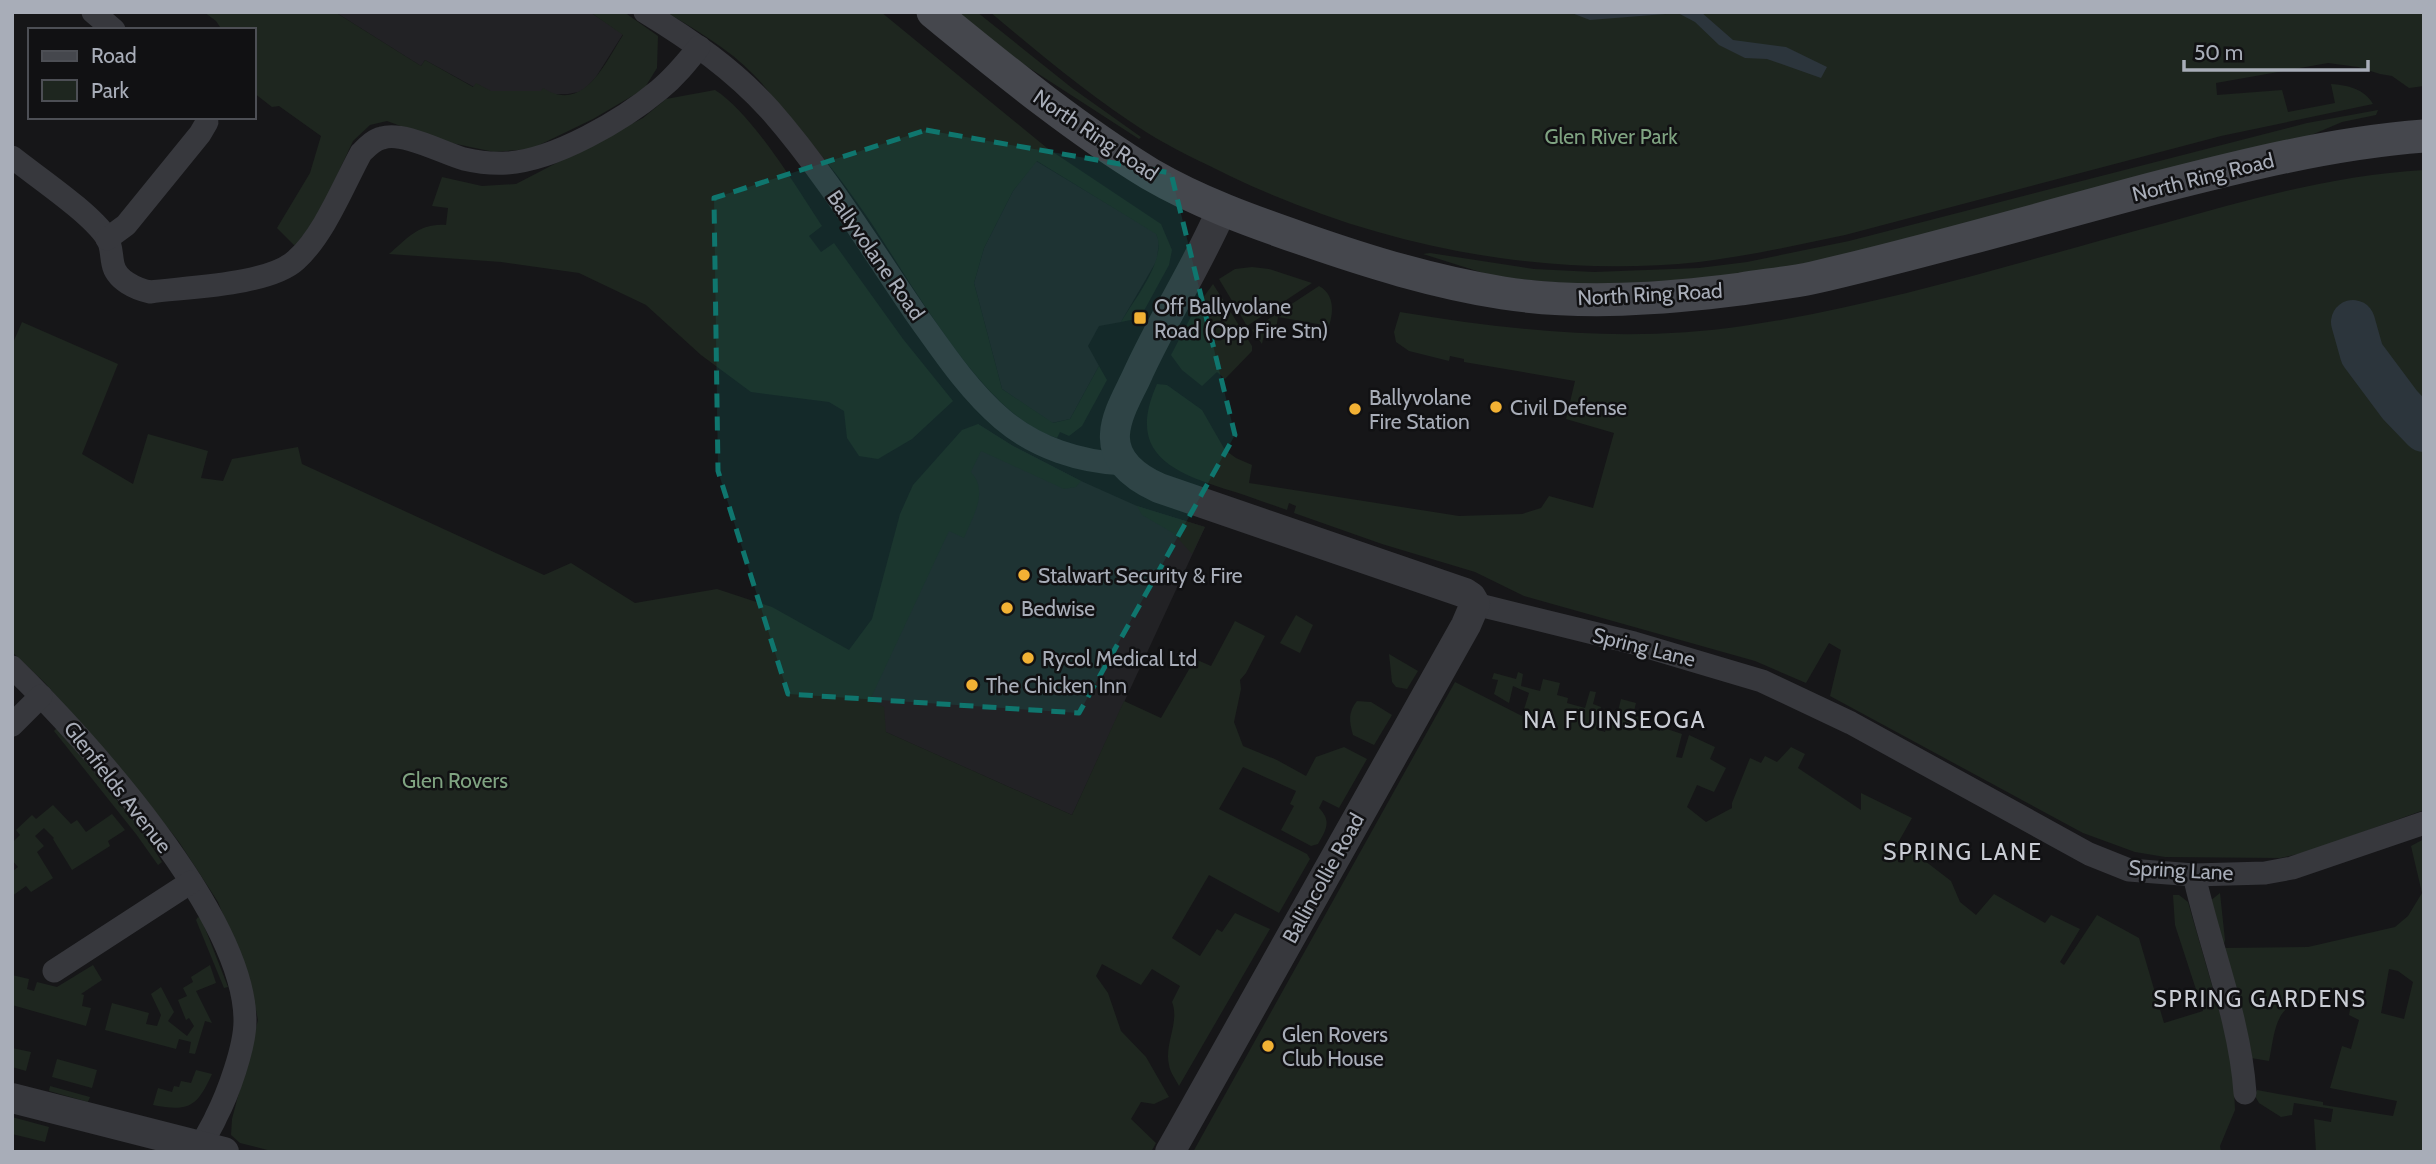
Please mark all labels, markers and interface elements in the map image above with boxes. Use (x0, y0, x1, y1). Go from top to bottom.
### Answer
legend (28, 28, 256, 119)
scale bar (2184, 28, 2368, 72)
text: 50 m (2194, 40, 2243, 65)
text: Road (91, 43, 137, 68)
text: Park (91, 78, 129, 103)
street label: North Ring Road (1029, 84, 1163, 186)
park label: Glen River Park (1544, 124, 1678, 149)
street label: North Ring Road (2129, 147, 2277, 207)
street label: Ballyvolane Road (822, 185, 930, 325)
street label: North Ring Road (1577, 278, 1723, 310)
place label: Off Ballyvolane Road (Opp Fire Stn) (1154, 294, 1328, 343)
marker: Off Ballyvolane Road (Opp Fire Stn) (1132, 310, 1148, 326)
place label: Ballyvolane Fire Station (1369, 385, 1471, 434)
place label: Civil Defense (1510, 395, 1627, 420)
marker: Civil Defense (1488, 399, 1504, 415)
marker: Ballyvolane Fire Station (1347, 401, 1363, 417)
place label: Stalwart Security & Fire (1038, 563, 1243, 588)
marker: Stalwart Security & Fire (1016, 567, 1032, 583)
place label: Bedwise (1021, 596, 1095, 621)
marker: Bedwise (999, 600, 1015, 616)
street label: Spring Lane (1590, 622, 1698, 672)
place label: Rycol Medical Ltd (1042, 646, 1197, 671)
marker: Rycol Medical Ltd (1020, 650, 1036, 666)
place label: The Chicken Inn (986, 673, 1127, 698)
marker: The Chicken Inn (964, 677, 980, 693)
district label: NA FUINSEOGA (1523, 706, 1707, 734)
street label: Glenfields Avenue (59, 716, 177, 858)
park label: Glen Rovers (402, 768, 508, 793)
street label: Ballincollie Road (1277, 809, 1369, 947)
district label: SPRING LANE (1883, 838, 2043, 866)
street label: Spring Lane (2128, 855, 2234, 885)
district label: SPRING GARDENS (2153, 985, 2367, 1013)
place label: Glen Rovers Club House (1282, 1022, 1388, 1071)
marker: Glen Rovers Club House (1260, 1038, 1276, 1054)

